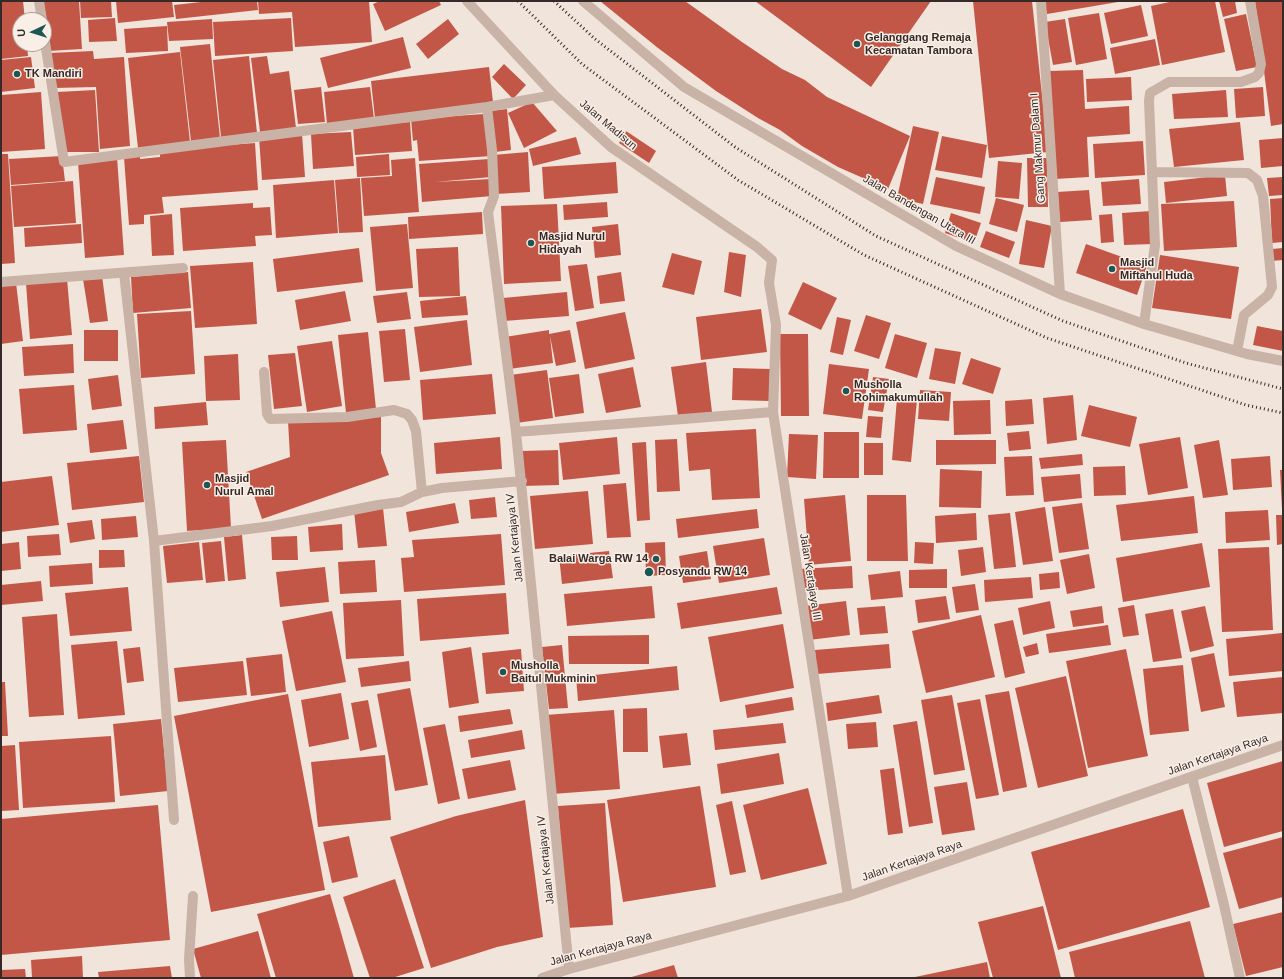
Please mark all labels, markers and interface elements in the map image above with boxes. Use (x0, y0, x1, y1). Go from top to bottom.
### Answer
north arrow (12, 12, 52, 52)
text: U (15, 28, 27, 37)
place label: Gelanggang Remaja Kecamatan Tambora (865, 31, 972, 57)
marker: Gelanggang Remaja Kecamatan Tambora (852, 39, 862, 49)
place label: TK Mandiri (25, 67, 82, 81)
marker: TK Mandiri (12, 69, 22, 79)
street label: Gang Makmur Dalam I (1028, 92, 1048, 204)
street label: Jalan Madisun (577, 97, 639, 153)
street label: Jalan Bandengan Utara III (860, 172, 978, 248)
place label: Masjid Nurul Hidayah (539, 230, 605, 256)
marker: Masjid Nurul Hidayah (526, 238, 536, 248)
place label: Masjid Miftahul Huda (1120, 256, 1193, 282)
marker: Masjid Miftahul Huda (1107, 264, 1117, 274)
place label: Musholla Rohimakumullah (854, 378, 943, 404)
marker: Musholla Rohimakumullah (841, 386, 851, 396)
place label: Masjid Nurul Amal (215, 472, 274, 498)
marker: Masjid Nurul Amal (202, 480, 212, 490)
street label: Jalan Kertajaya IV (504, 493, 526, 583)
street label: Jalan Kertajaya III (797, 532, 823, 622)
place label: Balai Warga RW 14 (549, 552, 648, 566)
marker: Balai Warga RW 14 (651, 554, 661, 564)
place label: Posyandu RW 14 (658, 565, 747, 579)
marker: Posyandu RW 14 (643, 566, 655, 578)
place label: Musholla Baitul Mukminin (511, 659, 596, 685)
marker: Musholla Baitul Mukminin (498, 667, 508, 677)
street label: Jalan Kertajaya Raya (1166, 732, 1270, 778)
street label: Jalan Kertajaya IV (535, 815, 557, 905)
street label: Jalan Kertajaya Raya (860, 838, 964, 884)
street label: Jalan Kertajaya Raya (549, 929, 653, 969)

